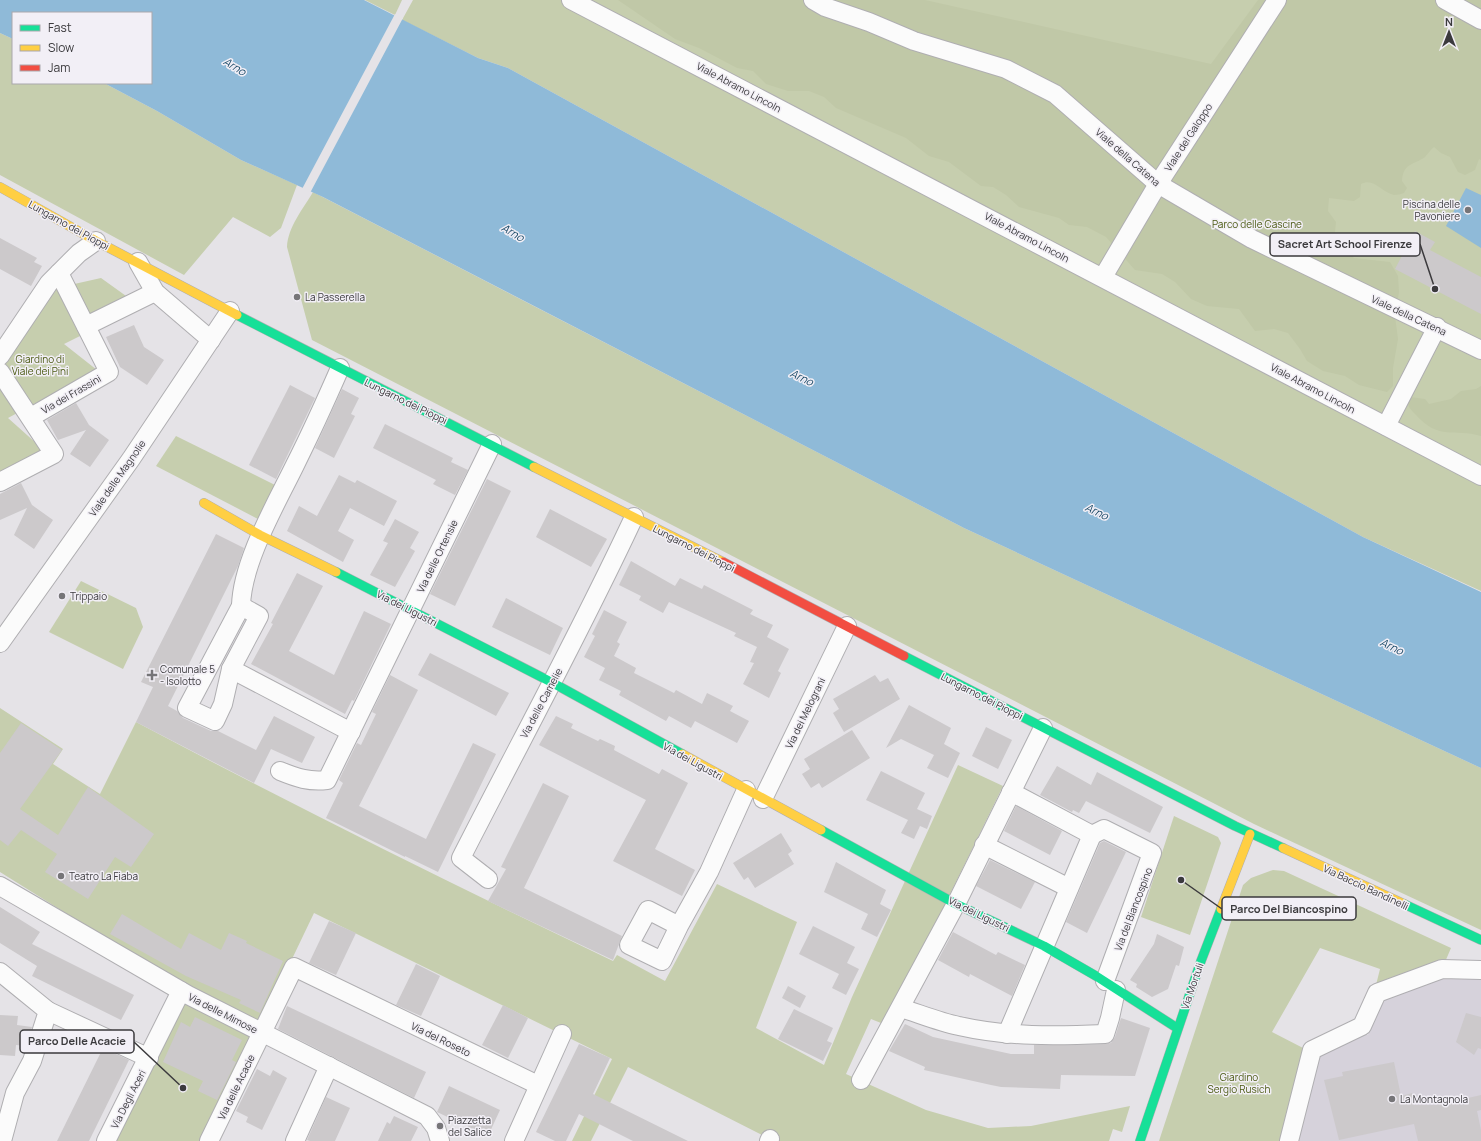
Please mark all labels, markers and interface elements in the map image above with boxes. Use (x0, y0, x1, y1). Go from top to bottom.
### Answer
legend (12, 12, 152, 84)
north arrow (1429, 12, 1469, 52)
text: N (1445, 14, 1453, 29)
text: Fast (48, 19, 72, 36)
text: Slow (48, 39, 74, 56)
water label: Arno (221, 53, 250, 79)
text: Jam (48, 59, 70, 76)
street label: Viale Abramo Lincoln (694, 59, 784, 115)
street label: Viale del Galoppo (1161, 100, 1215, 174)
street label: Viale della Catena (1093, 125, 1163, 189)
street label: Lungarno dei Pioppi (26, 197, 112, 253)
place label: Piscina delle Pavoniere (1403, 197, 1460, 223)
marker: Piscina delle Pavoniere (1463, 205, 1473, 215)
street label: Viale Abramo Lincoln (982, 209, 1072, 265)
park label: Parco delle Cascine (1212, 217, 1302, 231)
water label: Arno (499, 220, 528, 245)
callout: Sacret Art School Firenze (1270, 233, 1420, 256)
text: Sacret Art School Firenze (1278, 236, 1413, 251)
place label: La Passerella (305, 290, 365, 304)
street label: Viale della Catena (1369, 291, 1449, 339)
marker: La Passerella (292, 292, 302, 302)
park label: Giardino di Viale dei Pini (12, 352, 68, 378)
street label: Viale Abramo Lincoln (1268, 360, 1358, 416)
water label: Arno (788, 365, 817, 389)
street label: Via dei Frassini (39, 371, 103, 417)
street label: Lungarno dei Pioppi (362, 375, 450, 427)
street label: Viale delle Magnolie (85, 437, 149, 519)
water label: Arno (1083, 499, 1112, 523)
street label: Via delle Ortensie (413, 517, 461, 595)
street label: Lungarno dei Pioppi (651, 521, 737, 575)
street label: Via dei Ligustri (374, 587, 440, 629)
place label: Trippaio (70, 589, 107, 603)
marker: Trippaio (57, 591, 67, 601)
water label: Arno (1378, 634, 1407, 658)
place label: Comunale 5 - Isolotto (160, 662, 215, 688)
street label: Via delle Camelie (517, 665, 565, 741)
street label: Lungarno dei Pioppi (939, 669, 1025, 723)
marker: Comunale 5 - Isolotto (147, 670, 157, 680)
street label: Via dei Melograni (782, 675, 828, 751)
street label: Via dei Ligustri (661, 739, 725, 783)
street label: Via Baccio Bandinelli (1321, 861, 1411, 913)
street label: Via del Biancospino (1111, 865, 1155, 953)
place label: Teatro La Fiaba (69, 869, 138, 883)
marker: Teatro La Fiaba (56, 871, 66, 881)
street label: Via dei Ligustri (946, 893, 1012, 935)
callout: Parco Del Biancospino (1222, 897, 1356, 920)
text: Parco Del Biancospino (1230, 901, 1348, 916)
street label: Via Mortuli (1178, 961, 1206, 1011)
street label: Via delle Mimose (186, 989, 260, 1037)
street label: Via del Roseto (409, 1018, 473, 1060)
callout: Parco Delle Acacie (20, 1030, 134, 1053)
text: Parco Delle Acacie (28, 1033, 126, 1048)
street label: Via delle Acacie (214, 1052, 258, 1122)
street label: Via Degli Aceri (107, 1067, 149, 1131)
park label: Giardino Sergio Rusich (1208, 1070, 1270, 1096)
place label: La Montagnola (1400, 1092, 1468, 1106)
marker: La Montagnola (1387, 1094, 1397, 1104)
place label: Piazzetta del Salice (448, 1113, 492, 1139)
marker: Piazzetta del Salice (435, 1121, 445, 1131)

